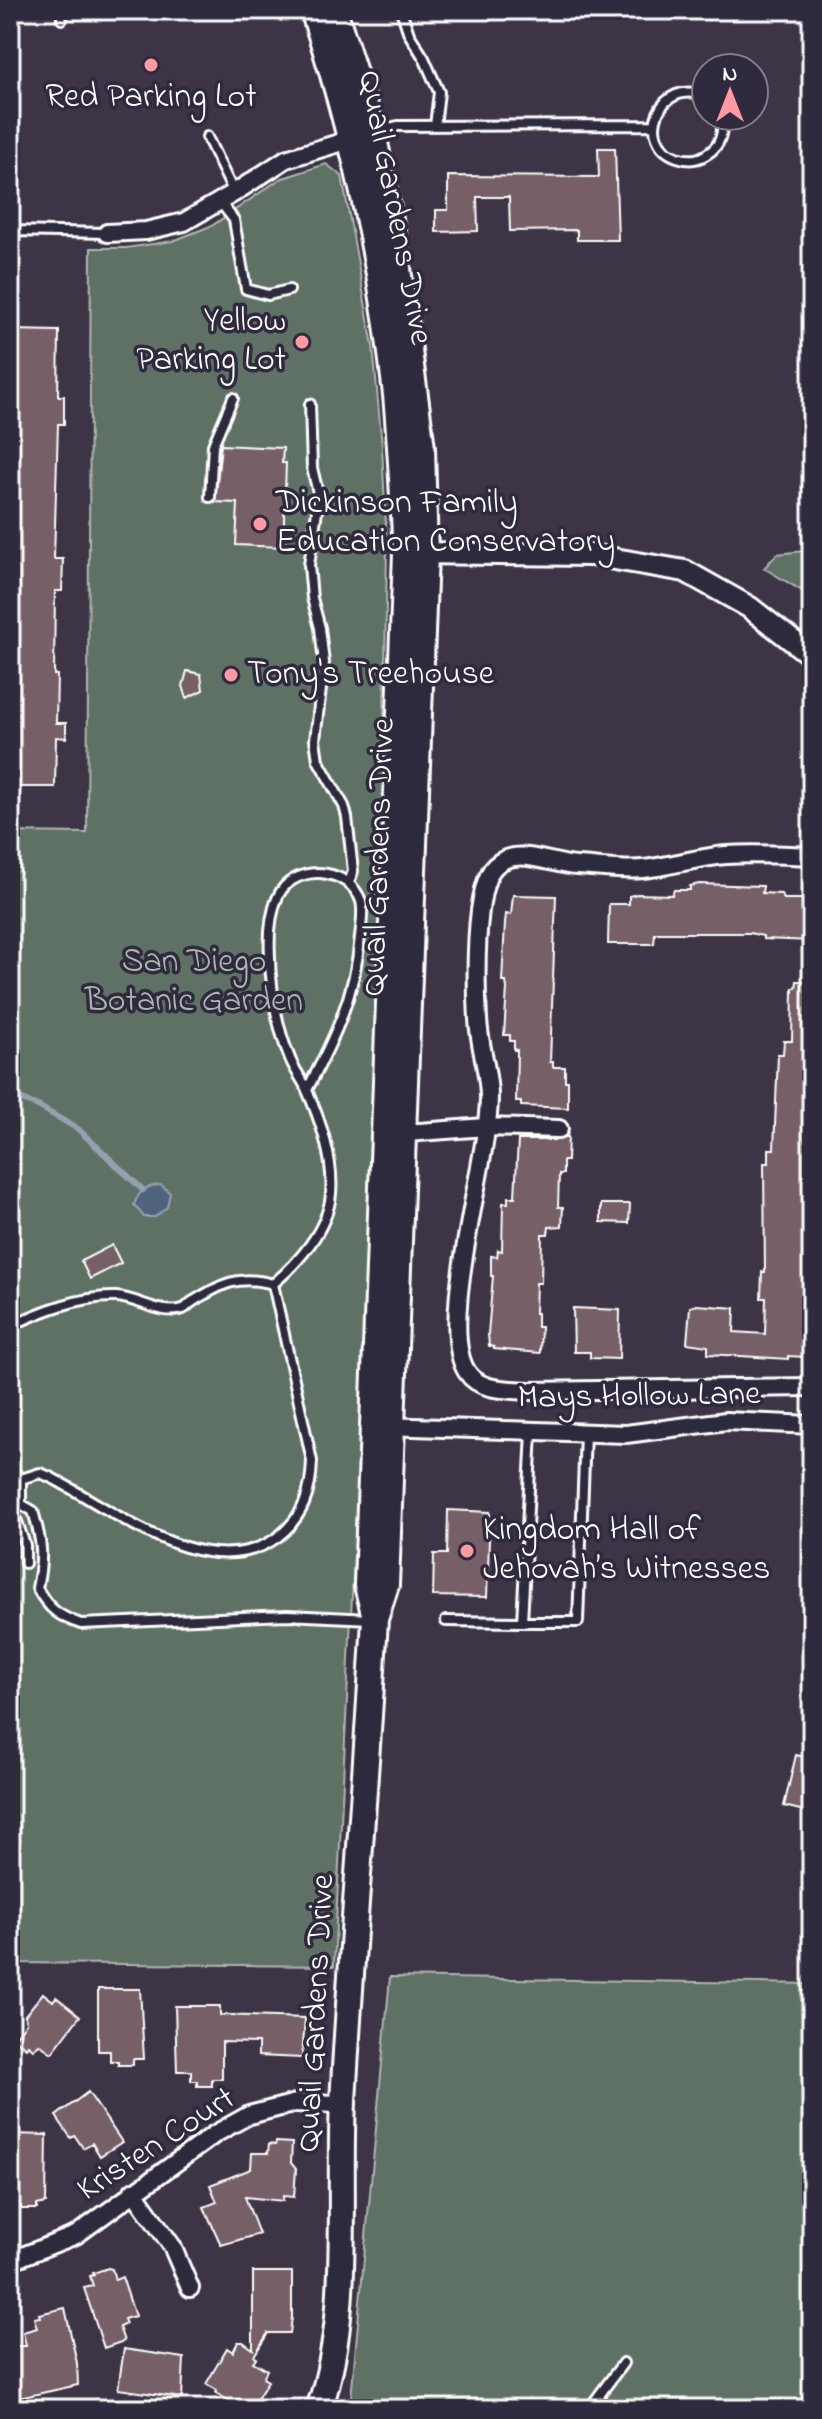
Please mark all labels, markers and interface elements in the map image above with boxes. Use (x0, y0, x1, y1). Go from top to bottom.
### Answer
north arrow (690, 52, 770, 132)
marker: Red Parking Lot (142, 56, 160, 74)
text: N (723, 59, 737, 91)
street label: Quail Gardens Drive (343, 67, 445, 350)
place label: Red Parking Lot (45, 73, 257, 123)
place label: Yellow Parking Lot (136, 297, 286, 386)
marker: Yellow Parking Lot (293, 333, 311, 351)
place label: Dickinson Family Education Conservatory (275, 479, 615, 568)
marker: Dickinson Family Education Conservatory (251, 515, 269, 533)
place label: Tony's Treehouse (247, 650, 495, 700)
marker: Tony's Treehouse (222, 666, 240, 684)
street label: Quail Gardens Drive (350, 716, 410, 997)
park label: San Diego Botanic Garden (84, 938, 303, 1027)
street label: Mays Hollow Lane (517, 1370, 762, 1424)
place label: Kingdom Hall of Jehovah’s Witnesses (483, 1506, 770, 1595)
marker: Kingdom Hall of Jehovah’s Witnesses (458, 1542, 476, 1560)
street label: Quail Gardens Drive (285, 1872, 349, 2153)
street label: Kristen Court (68, 2075, 246, 2215)

